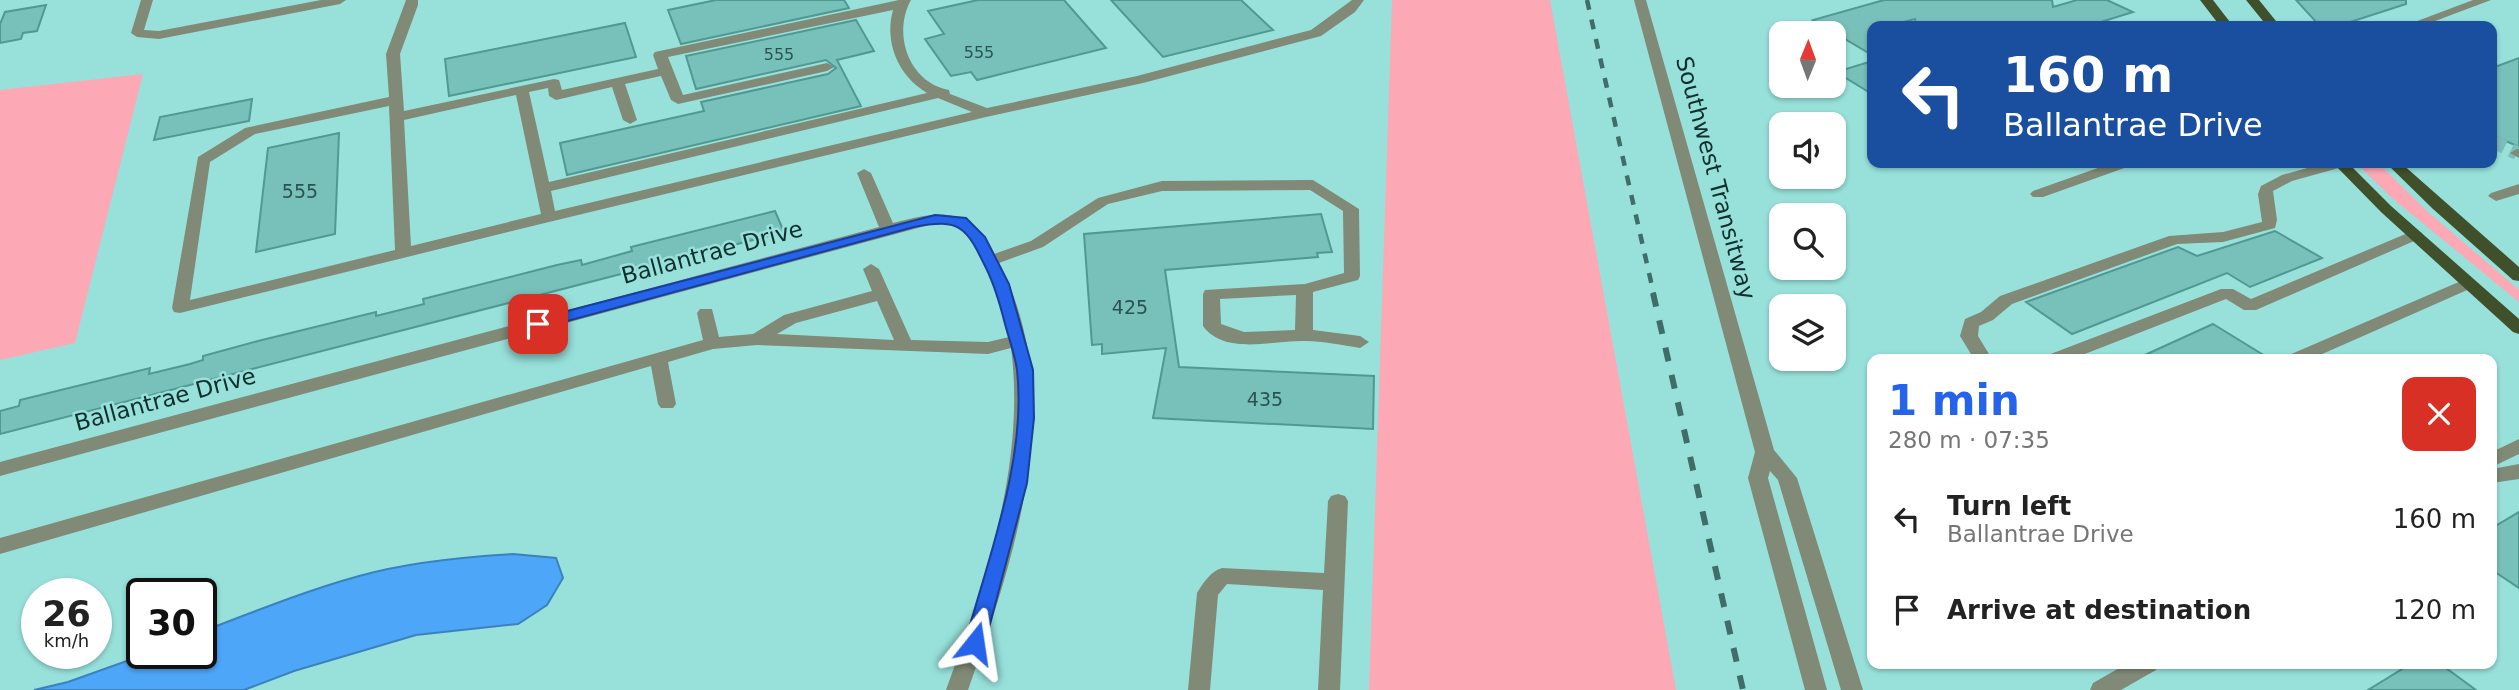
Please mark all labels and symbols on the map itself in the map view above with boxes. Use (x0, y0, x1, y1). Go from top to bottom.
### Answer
north arrow (1769, 21, 1846, 98)
house number: 555 (964, 43, 994, 62)
house number: 555 (764, 45, 794, 64)
street label: Southwest Transitway (1671, 53, 1761, 303)
house number: 555 (282, 180, 318, 202)
street label: Ballantrae Drive (618, 215, 806, 289)
pin (508, 294, 568, 354)
house number: 425 (1112, 296, 1148, 318)
street label: Ballantrae Drive (71, 362, 259, 436)
house number: 435 (1247, 388, 1283, 410)
speed limit sign: 30 (126, 578, 217, 669)
position arrow (938, 606, 1012, 680)

